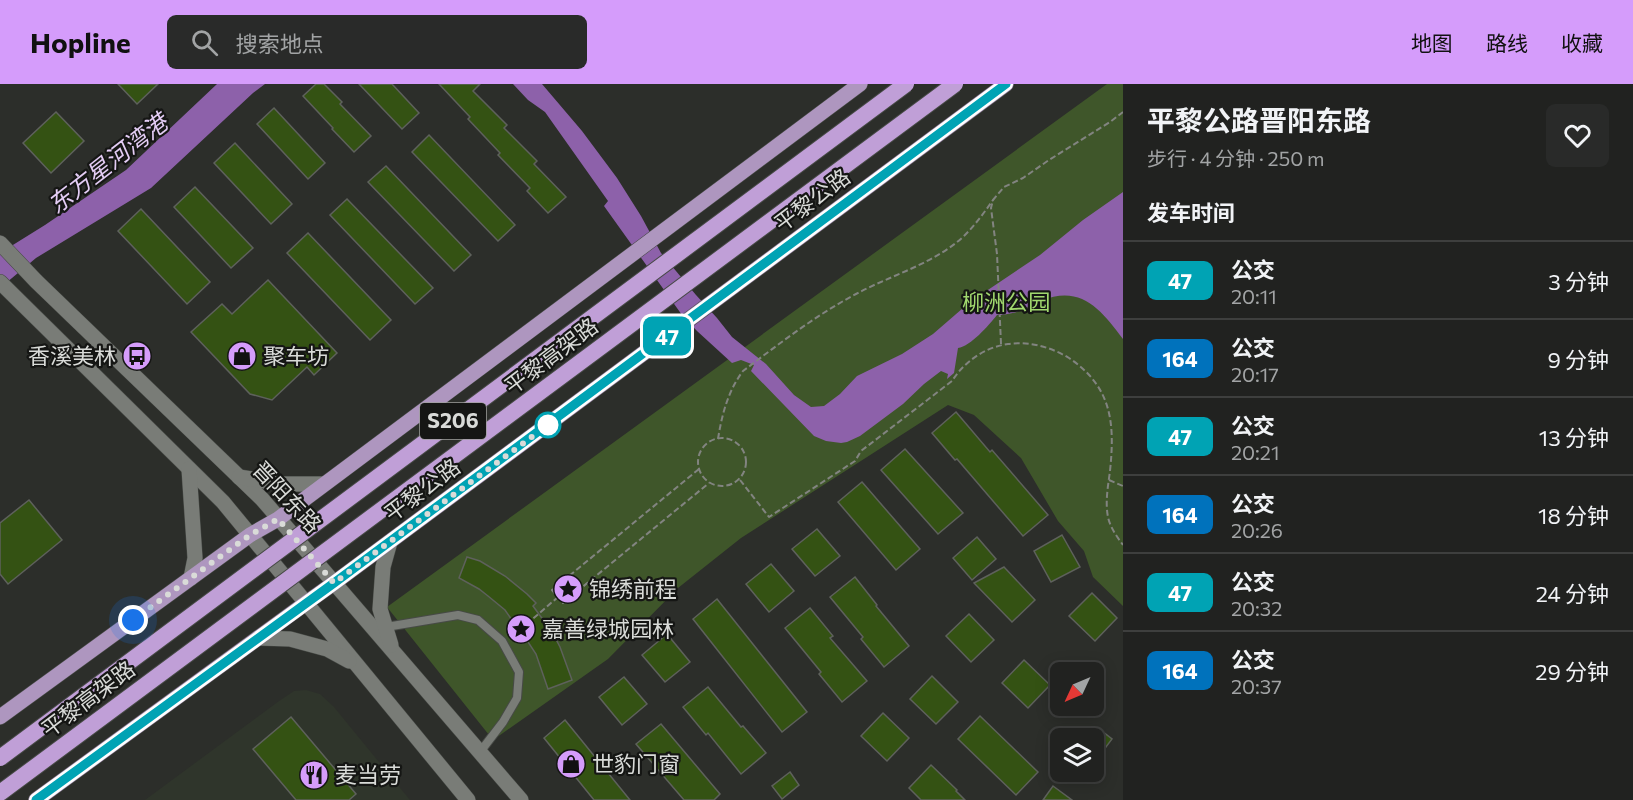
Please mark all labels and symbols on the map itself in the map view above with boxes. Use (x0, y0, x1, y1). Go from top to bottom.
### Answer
water label: 东方星河湾港 (41, 105, 175, 219)
street label: 平黎公路 (768, 162, 855, 237)
park label: 柳洲公园 (962, 288, 1050, 315)
street label: 平黎高架路 (499, 312, 603, 399)
line badge: 47 (640, 316, 694, 356)
bus stop icon: 香溪美林 (121, 340, 153, 372)
shop icon: 聚车坊 (226, 340, 258, 372)
place label: 香溪美林 (28, 342, 116, 369)
place label: 聚车坊 (263, 342, 329, 369)
road number: S206 (420, 403, 486, 439)
unlabelled marker (535, 412, 561, 438)
street label: 平黎公路 (378, 452, 465, 527)
street label: 晋阳东路 (247, 455, 327, 538)
place icon: 锦绣前程 (552, 573, 584, 605)
place label: 锦绣前程 (589, 575, 677, 602)
your location (118, 605, 148, 635)
place icon: 嘉善绿城园林 (505, 613, 537, 645)
place label: 嘉善绿城园林 (542, 615, 674, 642)
street label: 平黎高架路 (36, 655, 140, 742)
north arrow (1050, 662, 1104, 716)
shop icon: 世豹门窗 (555, 748, 587, 780)
place label: 世豹门窗 (592, 750, 680, 777)
restaurant icon: 麦当劳 (298, 759, 330, 791)
place label: 麦当劳 (335, 761, 401, 788)

